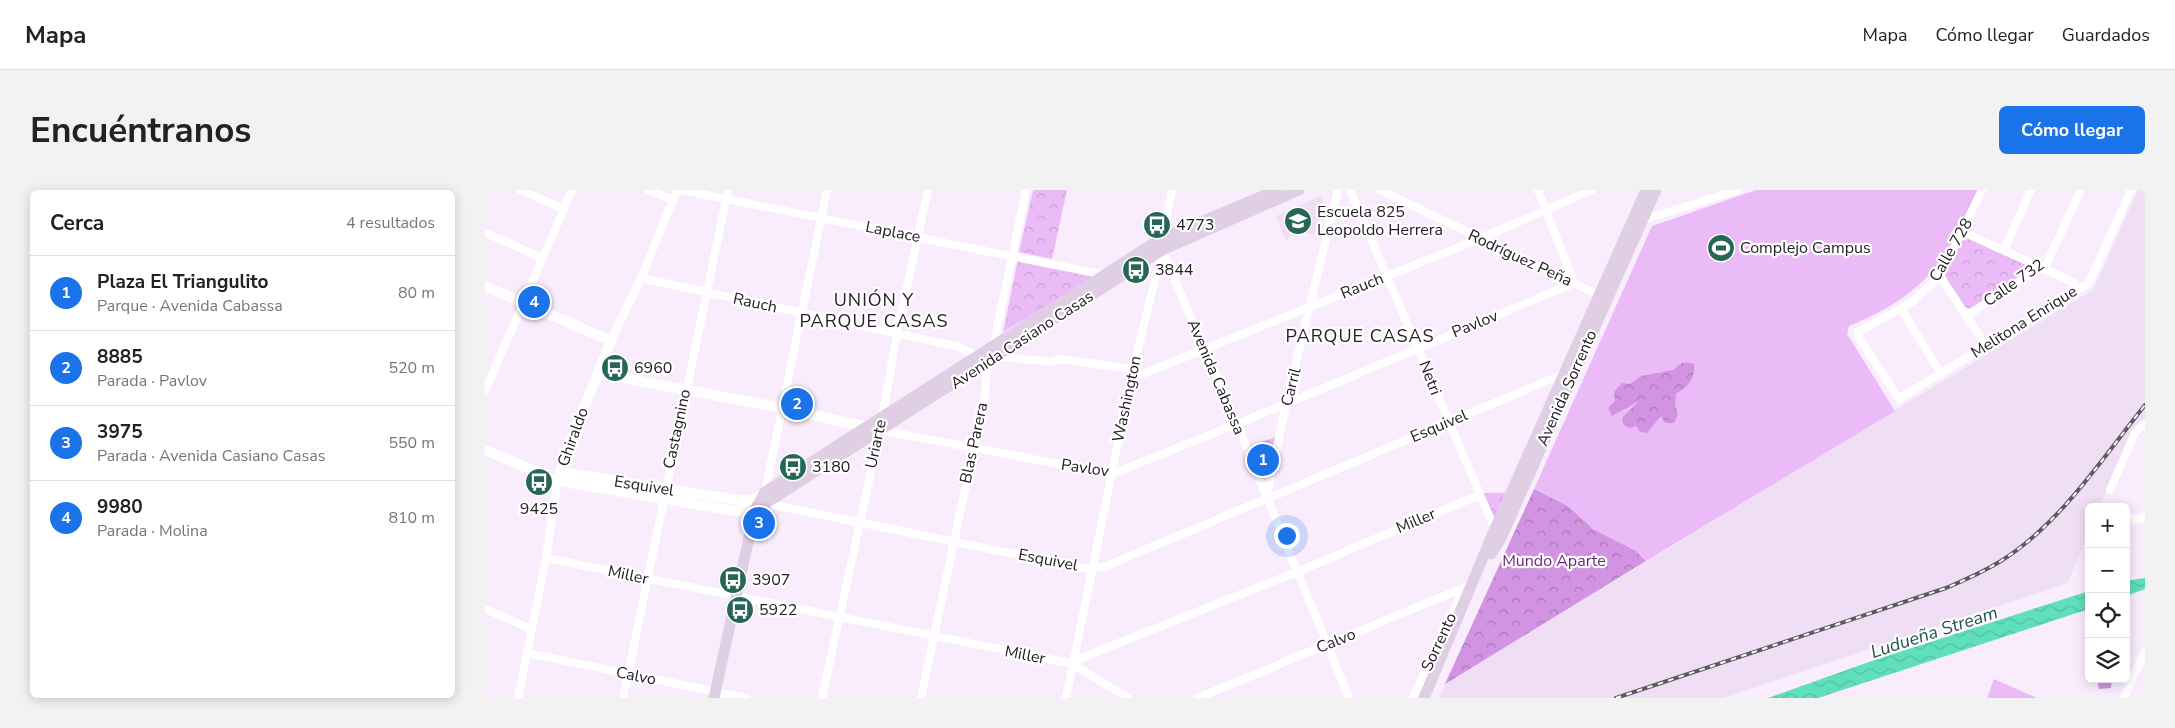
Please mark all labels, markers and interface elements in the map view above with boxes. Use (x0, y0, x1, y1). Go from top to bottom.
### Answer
text: Mapa (25, 19, 87, 51)
text: Mapa (1863, 23, 1908, 47)
text: Cómo llegar (1936, 23, 2034, 47)
text: Guardados (2062, 23, 2150, 47)
button: Cómo llegar (1999, 106, 2145, 154)
text: Encuéntranos (30, 107, 251, 154)
place label: Escuela 825 Leopoldo Herrera (1317, 201, 1443, 241)
school or university icon: Escuela 825 Leopoldo Herrera (1283, 206, 1313, 236)
text: Cerca (50, 209, 104, 237)
bus stop icon: 4773 (1142, 210, 1172, 240)
text: 4 resultados (346, 212, 435, 234)
place label: 4773 (1176, 214, 1214, 236)
street label: Calle 728 (1924, 214, 1978, 286)
street label: Laplace (864, 216, 922, 248)
street label: Rodríguez Peña (1464, 224, 1576, 292)
sports icon: Complejo Campus (1706, 233, 1736, 263)
place label: Complejo Campus (1740, 237, 1871, 259)
street label: Calle 732 (1979, 254, 2049, 312)
bus stop icon: 3844 (1121, 255, 1151, 285)
place label: 3844 (1155, 259, 1194, 281)
street label: Rauch (1337, 267, 1387, 305)
text: Plaza El Triangulito (97, 269, 268, 295)
street label: Melitona Enrique (1967, 280, 2081, 364)
text: 1 (61, 282, 71, 304)
text: 80 m (398, 282, 435, 304)
pin: 4 (518, 283, 550, 321)
street label: Avenida Casiano Casas (946, 285, 1098, 395)
street label: Rauch (731, 288, 779, 318)
district label: UNIÓN Y PARQUE CASAS (799, 288, 949, 333)
text: Parque · Avenida Cabassa (97, 295, 283, 317)
street label: Pavlov (1449, 305, 1502, 343)
street label: Avenida Cabassa (1182, 316, 1250, 438)
district label: PARQUE CASAS (1285, 324, 1435, 348)
street label: Avenida Sorrento (1532, 326, 1602, 449)
text: 8885 (97, 344, 143, 370)
bus stop icon: 6960 (600, 353, 630, 383)
street label: Washington (1107, 354, 1147, 444)
text: 2 (61, 357, 71, 379)
text: 520 m (388, 357, 435, 379)
place label: 6960 (634, 357, 672, 379)
street label: Netri (1413, 358, 1447, 398)
street label: Carril (1276, 365, 1306, 409)
text: Parada · Pavlov (97, 370, 207, 392)
pin: 2 (781, 385, 813, 423)
street label: Castagnino (658, 387, 696, 471)
street label: Blas Parera (955, 400, 993, 486)
street label: Ghiraldo (552, 404, 594, 470)
street label: Esquivel (1407, 404, 1471, 448)
street label: Uriarte (860, 417, 892, 471)
text: 3975 (97, 419, 143, 445)
text: 3 (61, 432, 71, 454)
text: 550 m (388, 432, 435, 454)
pin: 1 (1247, 441, 1279, 479)
text: Parada · Avenida Casiano Casas (97, 445, 325, 467)
bus stop icon: 3180 (778, 452, 808, 482)
street label: Pavlov (1060, 454, 1111, 482)
place label: 3180 (812, 456, 850, 478)
bus stop icon: 9425 (524, 467, 554, 497)
street label: Esquivel (613, 470, 676, 502)
text: 9980 (97, 494, 143, 520)
place label: 9425 (520, 498, 558, 520)
street label: Miller (1393, 503, 1439, 539)
map controls (2085, 503, 2130, 683)
button: + (2085, 503, 2130, 548)
pin: 3 (743, 504, 775, 542)
text: 4 (61, 507, 71, 529)
text: 810 m (388, 507, 435, 529)
text: Parada · Molina (97, 520, 208, 542)
your location (1274, 523, 1300, 549)
street label: Esquivel (1016, 543, 1080, 577)
button: − (2085, 548, 2130, 593)
park label: Mundo Aparte (1502, 550, 1606, 572)
street label: Miller (606, 560, 651, 590)
bus stop icon: 3907 (718, 565, 748, 595)
place label: 3907 (752, 569, 790, 591)
button: locate (2085, 593, 2130, 638)
bus stop icon: 5922 (725, 595, 755, 625)
place label: 5922 (759, 599, 797, 621)
water label: Ludueña Stream (1867, 600, 2001, 664)
street label: Sorrento (1416, 609, 1462, 675)
street label: Calvo (1313, 623, 1359, 659)
button: layers (2085, 638, 2130, 683)
street label: Miller (1003, 640, 1047, 670)
street label: Calvo (614, 661, 658, 691)

